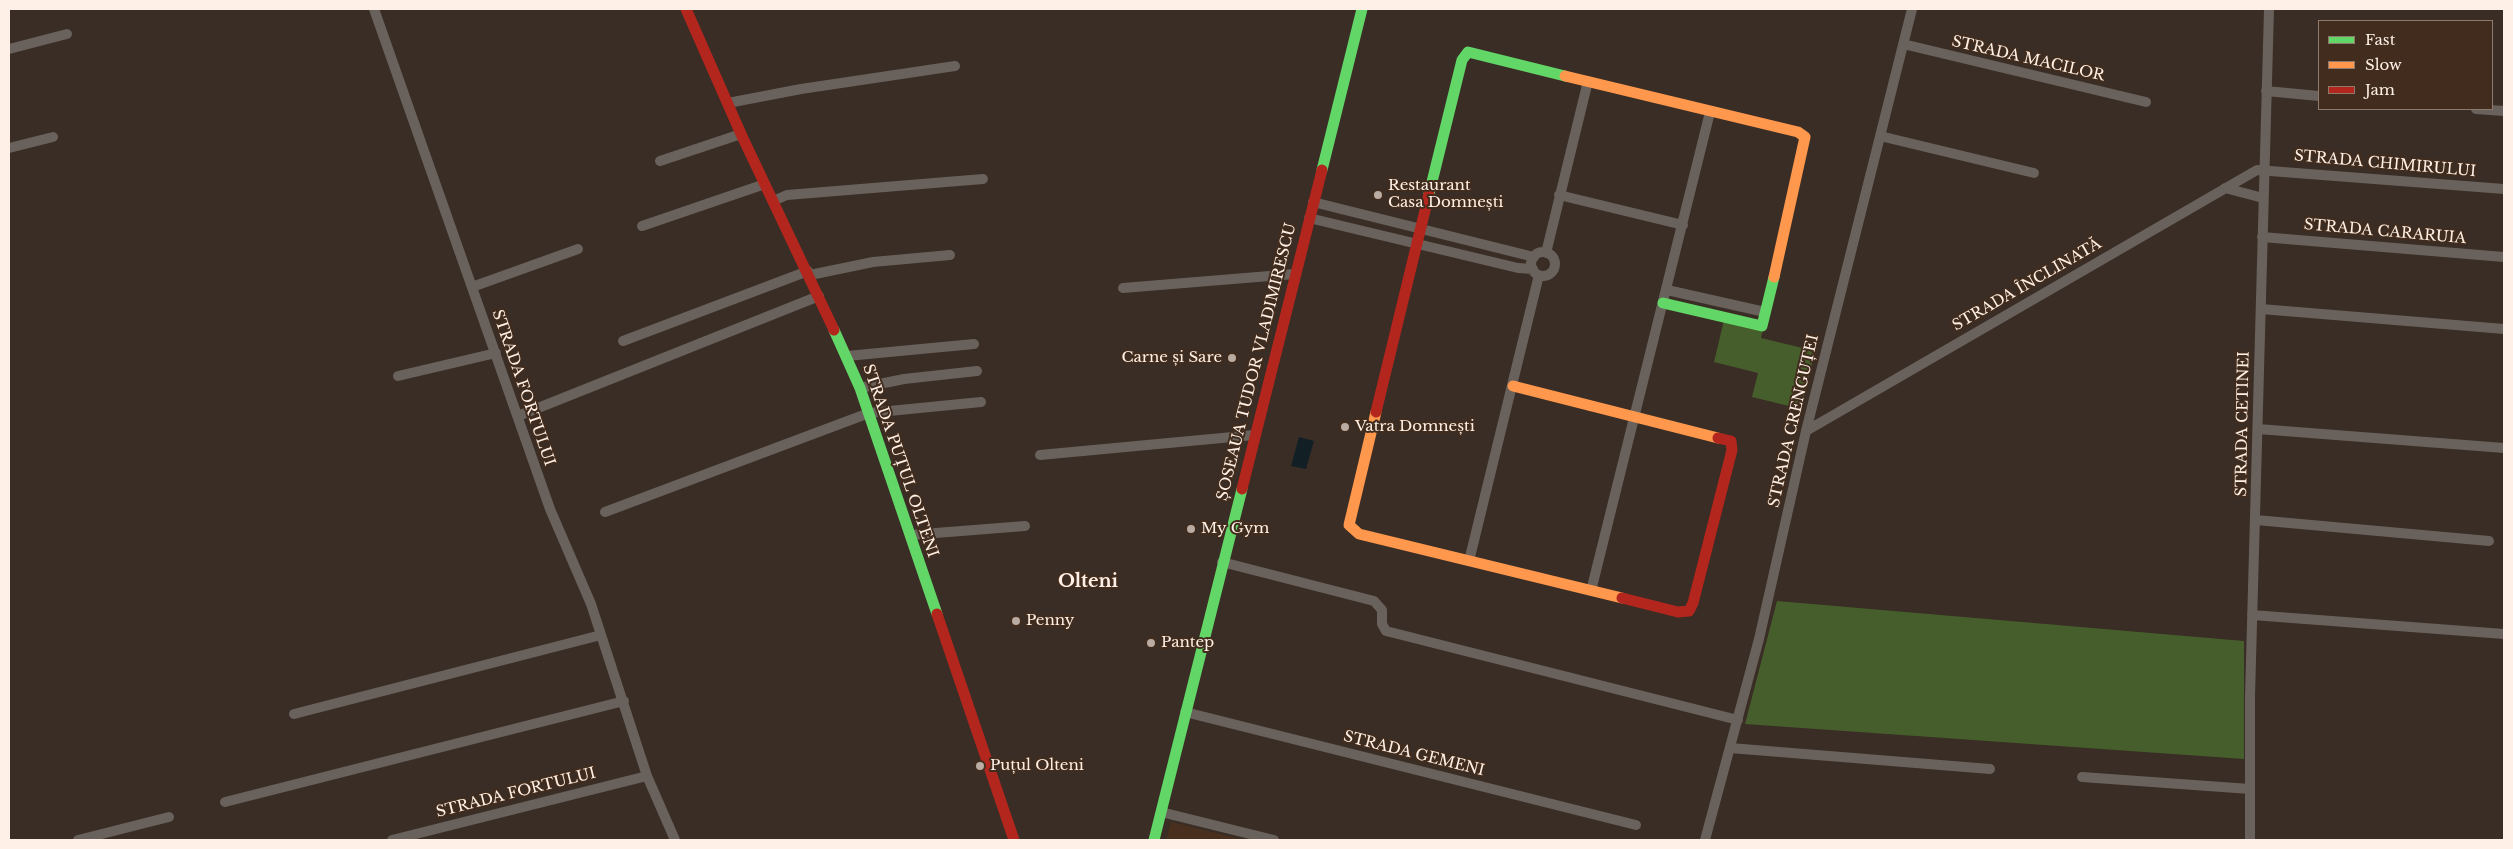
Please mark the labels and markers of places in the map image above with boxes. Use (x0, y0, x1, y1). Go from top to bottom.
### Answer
place label: Restaurant Casa Domnești (1388, 177, 1503, 212)
marker: Restaurant Casa Domnești (1372, 189, 1384, 201)
place label: Carne și Sare (1121, 349, 1222, 367)
marker: Carne și Sare (1226, 352, 1238, 364)
place label: Vatra Domnești (1355, 418, 1475, 436)
marker: Vatra Domnești (1339, 421, 1351, 433)
place label: My Gym (1201, 520, 1269, 538)
marker: My Gym (1185, 523, 1197, 535)
place label: Penny (1026, 612, 1074, 630)
marker: Penny (1010, 615, 1022, 627)
place label: Pantep (1161, 634, 1214, 652)
marker: Pantep (1145, 637, 1157, 649)
place label: Puțul Olteni (990, 757, 1084, 775)
marker: Puțul Olteni (974, 760, 986, 772)

